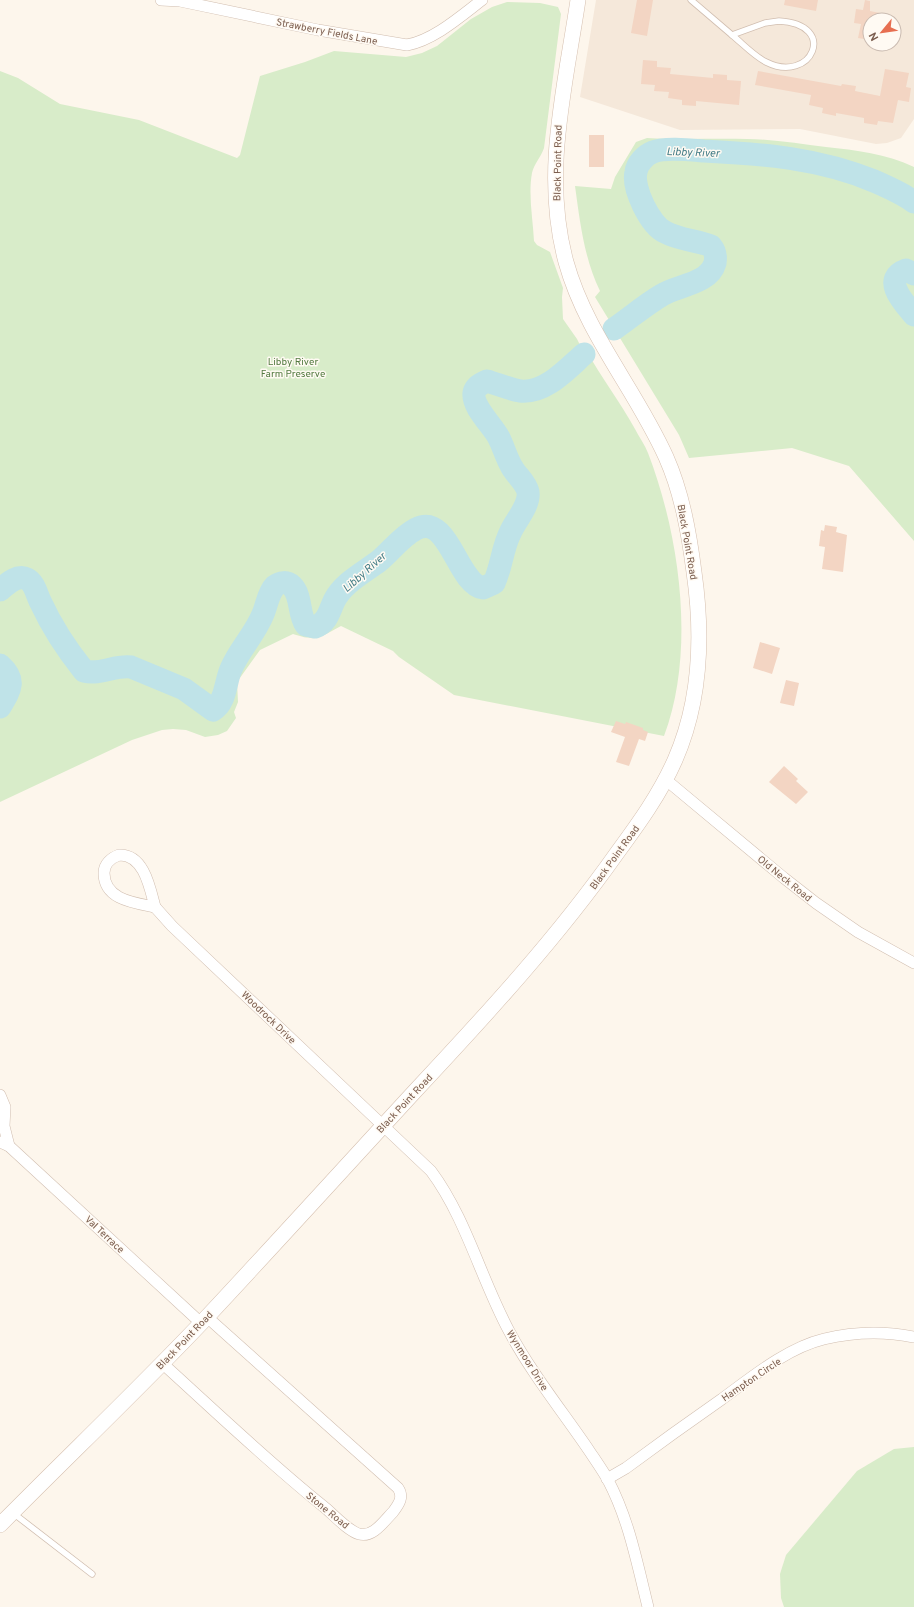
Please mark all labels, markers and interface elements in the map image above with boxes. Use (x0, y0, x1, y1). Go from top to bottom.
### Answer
north arrow (862, 12, 902, 52)
street label: Strawberry Fields Lane (275, 16, 378, 49)
text: N (866, 30, 882, 43)
street label: Black Point Road (551, 125, 566, 201)
water label: Libby River (666, 145, 721, 161)
park label: Libby River Farm Preserve (261, 356, 325, 381)
street label: Black Point Road (673, 503, 700, 581)
water label: Libby River (340, 549, 390, 596)
street label: Black Point Road (587, 823, 643, 893)
street label: Old Neck Road (754, 853, 814, 905)
street label: Woodrock Drive (238, 989, 298, 1047)
street label: Black Point Road (374, 1072, 436, 1136)
street label: Val Terrace (81, 1213, 126, 1257)
street label: Black Point Road (154, 1309, 216, 1373)
street label: Wynmoor Drive (503, 1328, 551, 1394)
street label: Hampton Circle (720, 1356, 784, 1405)
street label: Stone Road (303, 1490, 351, 1533)

